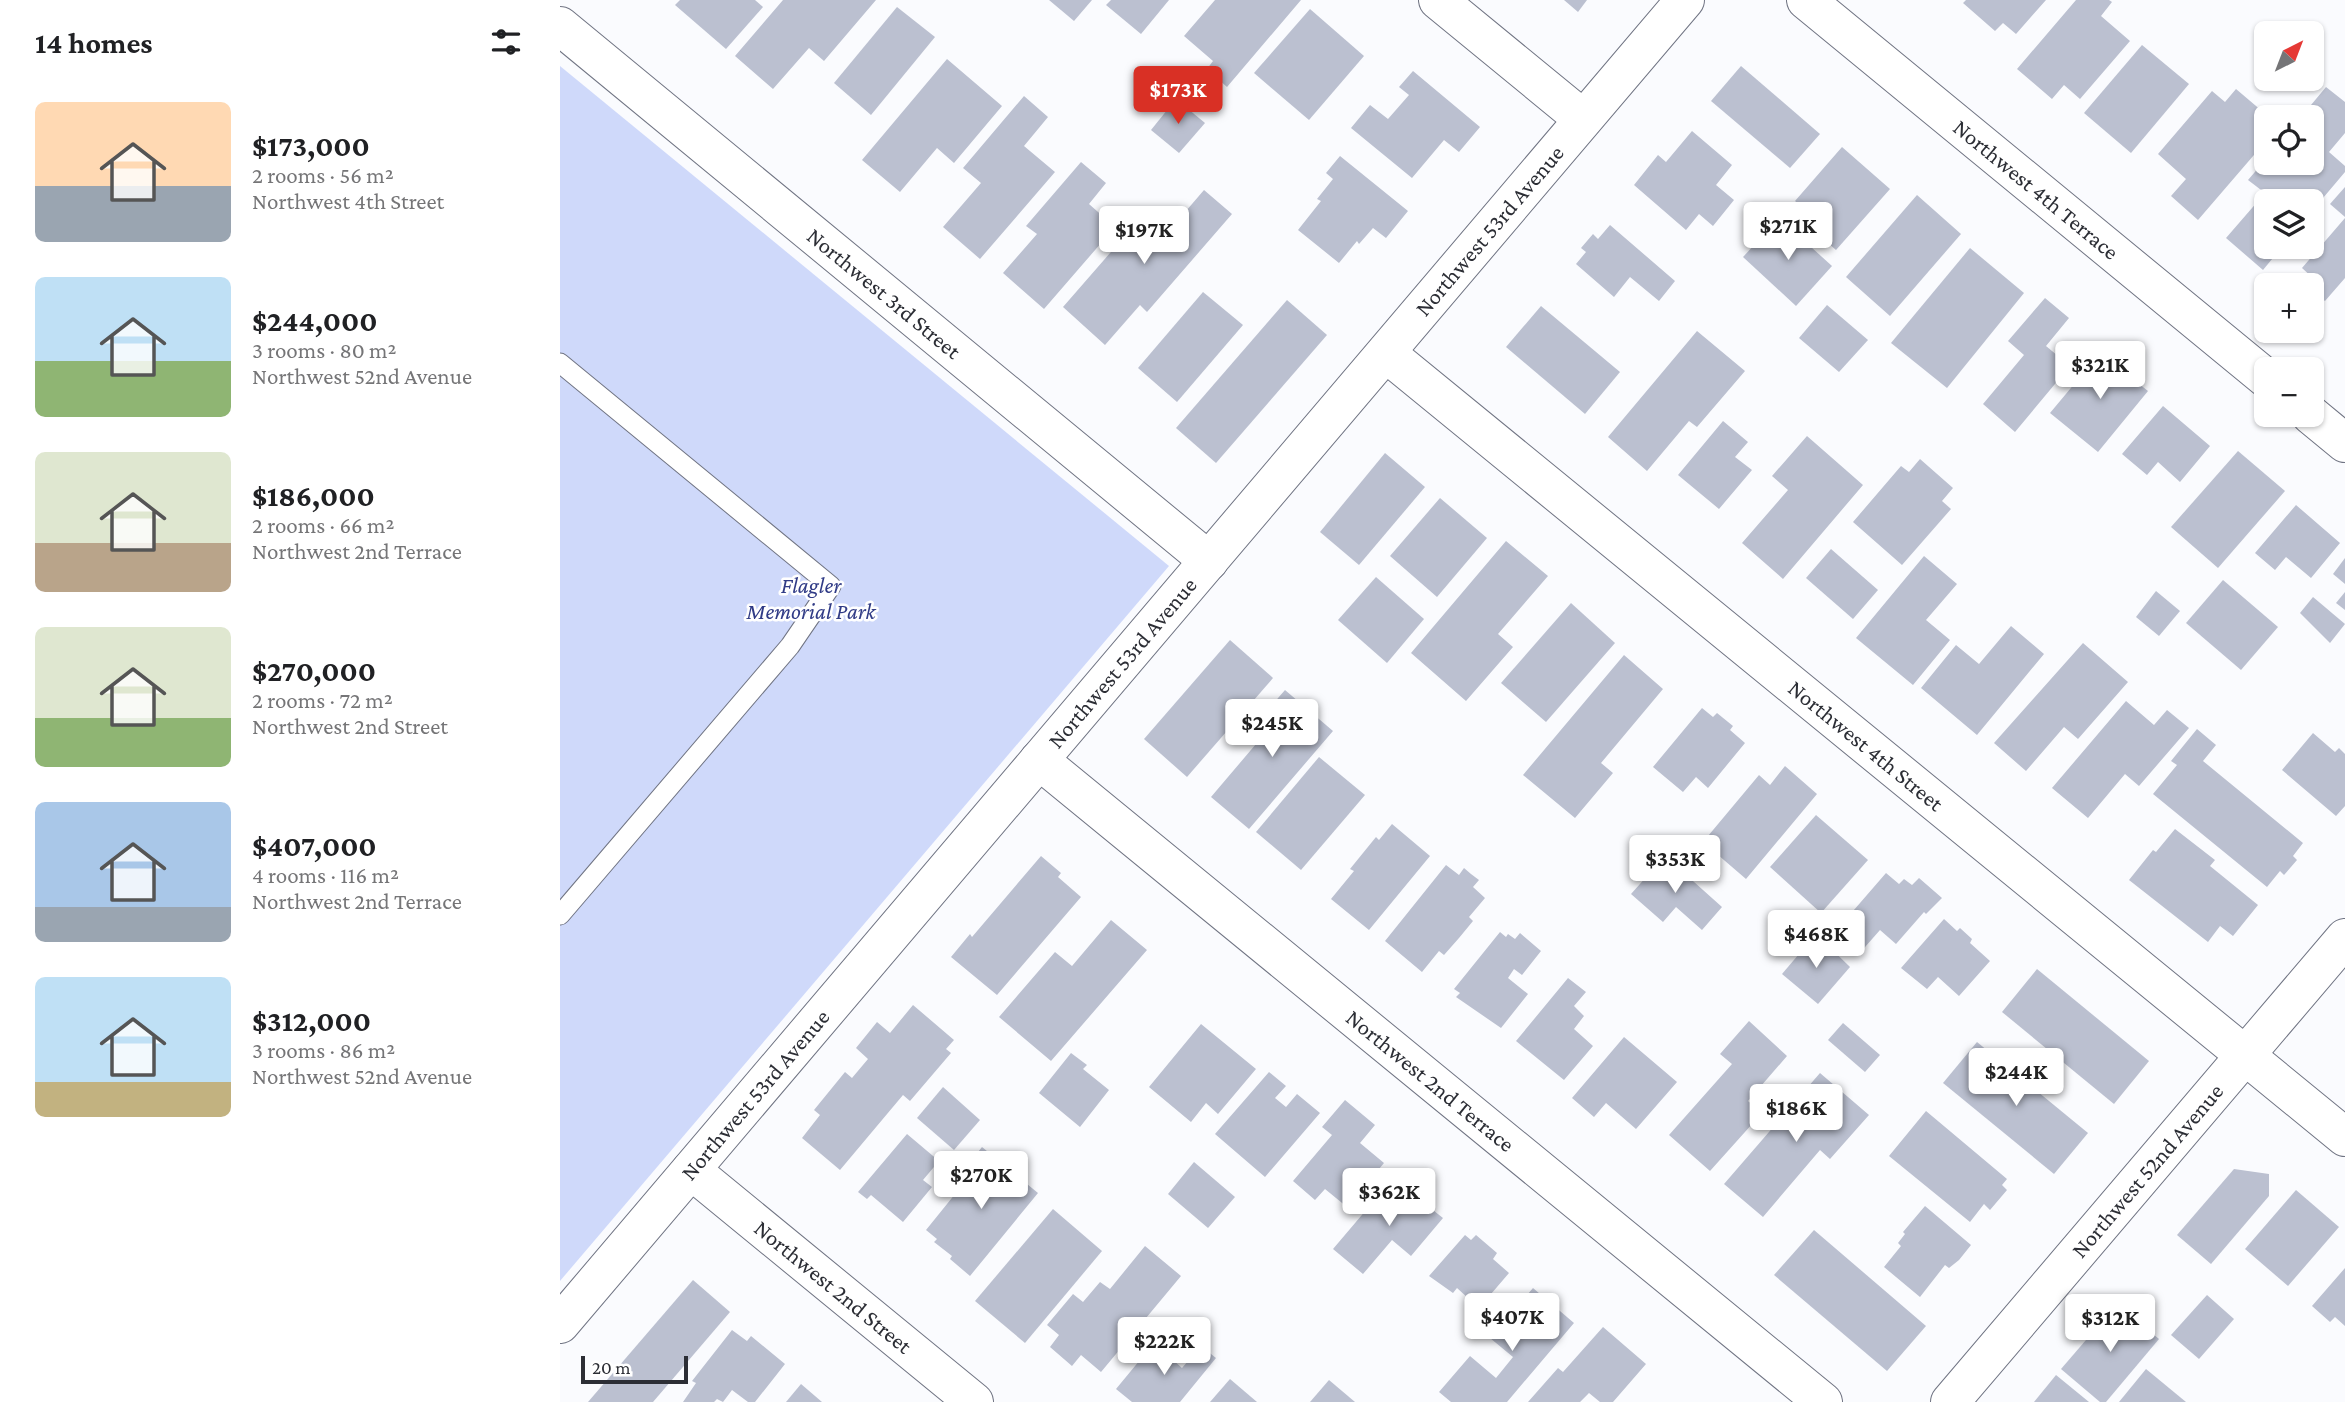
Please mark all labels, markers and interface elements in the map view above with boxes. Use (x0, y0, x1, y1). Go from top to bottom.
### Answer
north arrow (2254, 21, 2324, 91)
map controls (2254, 21, 2324, 427)
icon: filters (487, 23, 525, 61)
text: 14 homes (35, 26, 153, 59)
pin: $173K (1129, 66, 1227, 126)
text: $173K (1150, 76, 1206, 102)
button: locate (2254, 105, 2324, 175)
street label: Northwest 4th Terrace (1948, 114, 2124, 265)
text: $173,000 (252, 129, 370, 162)
icon: home (91, 130, 175, 214)
street label: Northwest 53rd Avenue (1409, 140, 1569, 321)
text: 2 rooms · 56 m² (252, 162, 394, 188)
text: Northwest 4th Street (252, 188, 444, 214)
button: layers (2254, 189, 2324, 259)
pin: $271K (1739, 202, 1837, 262)
pin: $197K (1095, 206, 1193, 266)
text: $271K (1759, 212, 1817, 238)
text: $197K (1115, 216, 1173, 242)
street label: Northwest 3rd Street (802, 222, 966, 364)
button: + (2254, 273, 2324, 343)
text: $244,000 (252, 304, 377, 337)
icon: home (91, 305, 175, 389)
text: 3 rooms · 80 m² (252, 337, 397, 363)
pin: $321K (2051, 342, 2149, 401)
text: $321K (2071, 351, 2129, 377)
button: − (2254, 357, 2324, 427)
text: Northwest 52nd Avenue (252, 363, 472, 389)
text: $186,000 (252, 479, 375, 512)
icon: home (91, 480, 175, 564)
text: 2 rooms · 66 m² (252, 512, 395, 538)
text: Northwest 2nd Terrace (252, 538, 462, 564)
park label: Flagler Memorial Park (745, 572, 877, 624)
street label: Northwest 53rd Avenue (1042, 572, 1202, 753)
text: $270,000 (252, 654, 376, 687)
icon: home (91, 655, 175, 739)
street label: Northwest 4th Street (1783, 674, 1949, 817)
text: 2 rooms · 72 m² (252, 687, 393, 713)
pin: $245K (1223, 700, 1321, 759)
text: $245K (1241, 709, 1303, 735)
text: Northwest 2nd Street (252, 713, 448, 739)
text: $407,000 (252, 829, 377, 862)
icon: home (91, 830, 175, 914)
pin: $353K (1626, 836, 1724, 895)
text: $353K (1645, 845, 1705, 871)
text: 4 rooms · 116 m² (252, 862, 399, 888)
text: Northwest 2nd Terrace (252, 888, 462, 914)
pin: $468K (1767, 911, 1865, 970)
text: $468K (1784, 920, 1848, 946)
text: $312,000 (252, 1004, 371, 1037)
street label: Northwest 53rd Avenue (675, 1004, 835, 1185)
street label: Northwest 2nd Terrace (1341, 1004, 1520, 1157)
icon: home (91, 1005, 175, 1089)
text: 3 rooms · 86 m² (252, 1037, 395, 1063)
pin: $244K (1967, 1048, 2065, 1108)
text: $244K (1985, 1058, 2047, 1084)
text: Northwest 52nd Avenue (252, 1063, 472, 1089)
street label: Northwest 52nd Avenue (2066, 1078, 2228, 1263)
pin: $186K (1747, 1084, 1845, 1144)
text: $186K (1766, 1094, 1826, 1120)
pin: $270K (932, 1152, 1030, 1211)
text: $270K (950, 1161, 1012, 1187)
pin: $362K (1340, 1168, 1438, 1228)
text: $362K (1358, 1178, 1420, 1204)
street label: Northwest 2nd Street (749, 1214, 918, 1359)
pin: $407K (1463, 1294, 1561, 1353)
pin: $312K (2061, 1294, 2159, 1354)
text: $407K (1480, 1303, 1544, 1329)
text: $312K (2081, 1304, 2139, 1330)
pin: $222K (1115, 1318, 1213, 1377)
text: $222K (1134, 1327, 1194, 1353)
scale bar (581, 1353, 688, 1385)
text: 20 m (592, 1357, 631, 1378)

